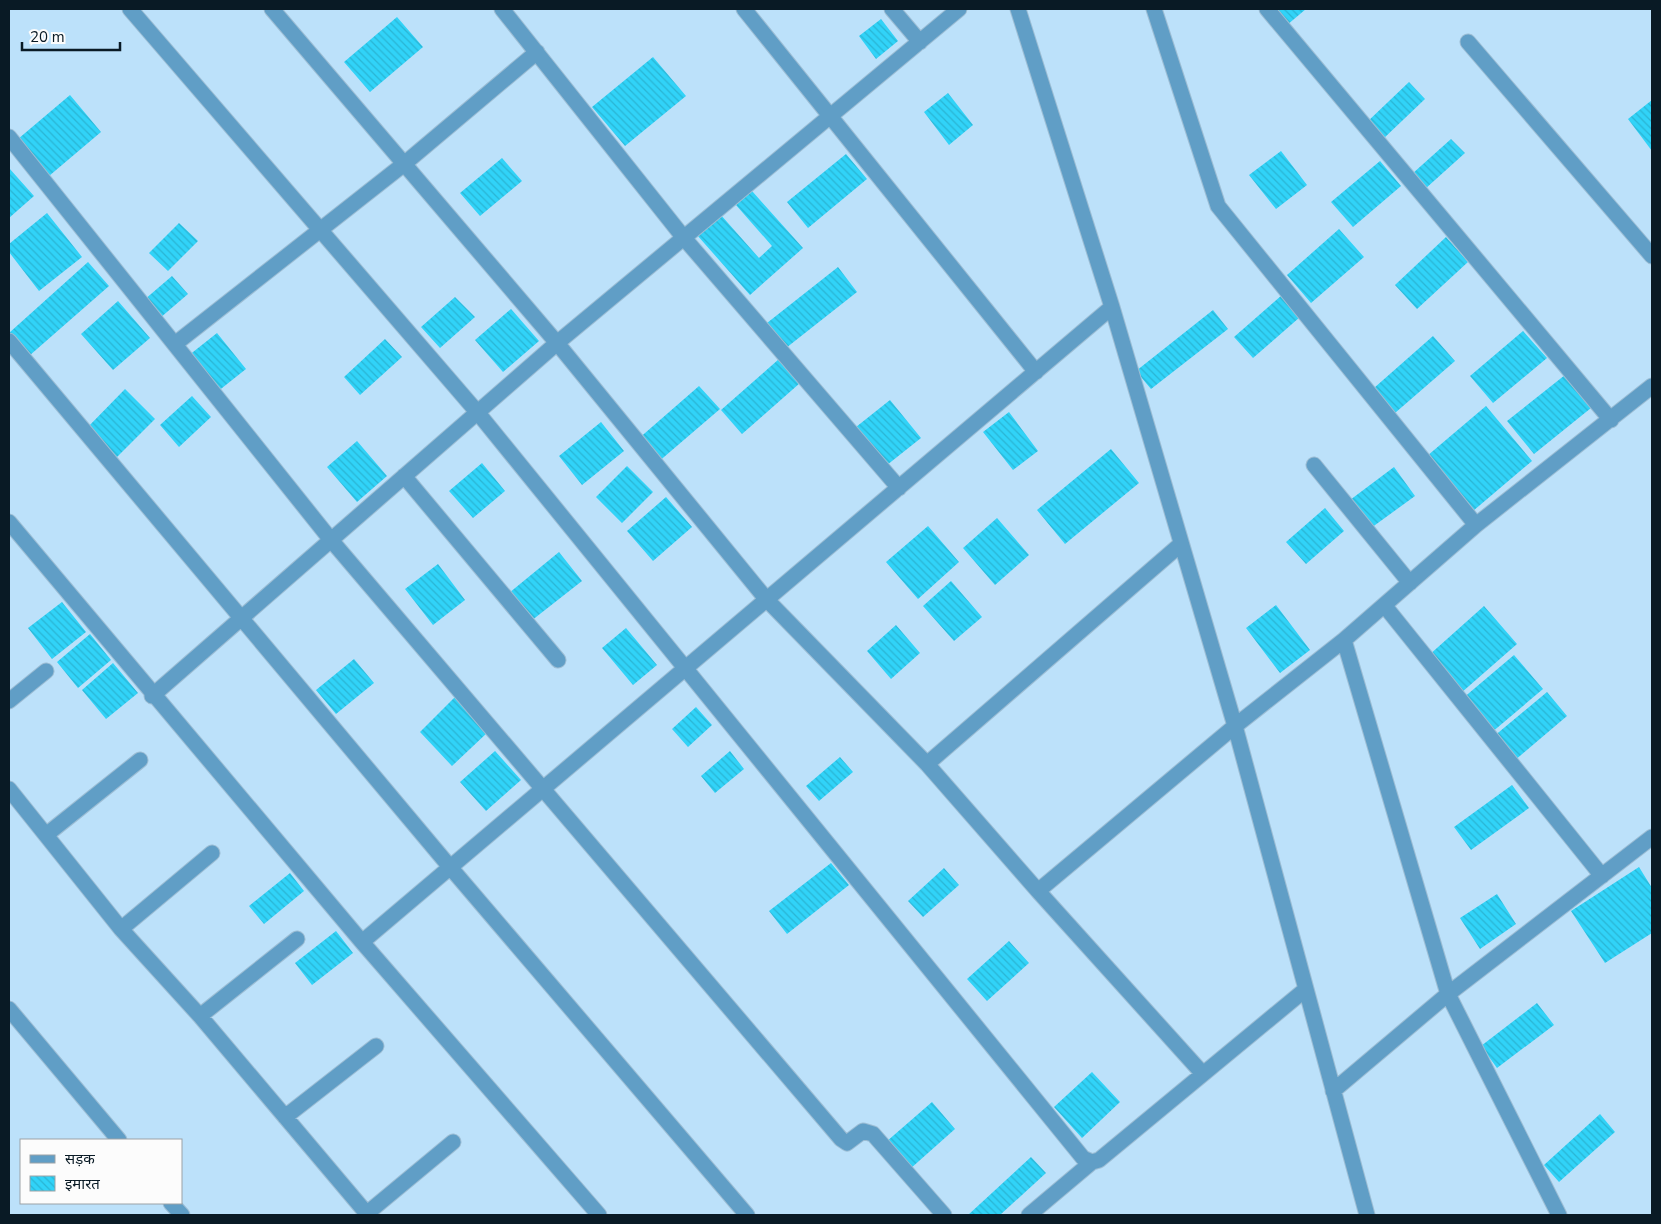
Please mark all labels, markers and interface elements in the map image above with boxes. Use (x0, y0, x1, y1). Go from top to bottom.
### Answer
scale bar (22, 20, 120, 52)
text: 20 m (30, 27, 65, 47)
legend (20, 1139, 182, 1204)
text: सड़क (65, 1149, 95, 1169)
text: इमारत (65, 1174, 100, 1194)

